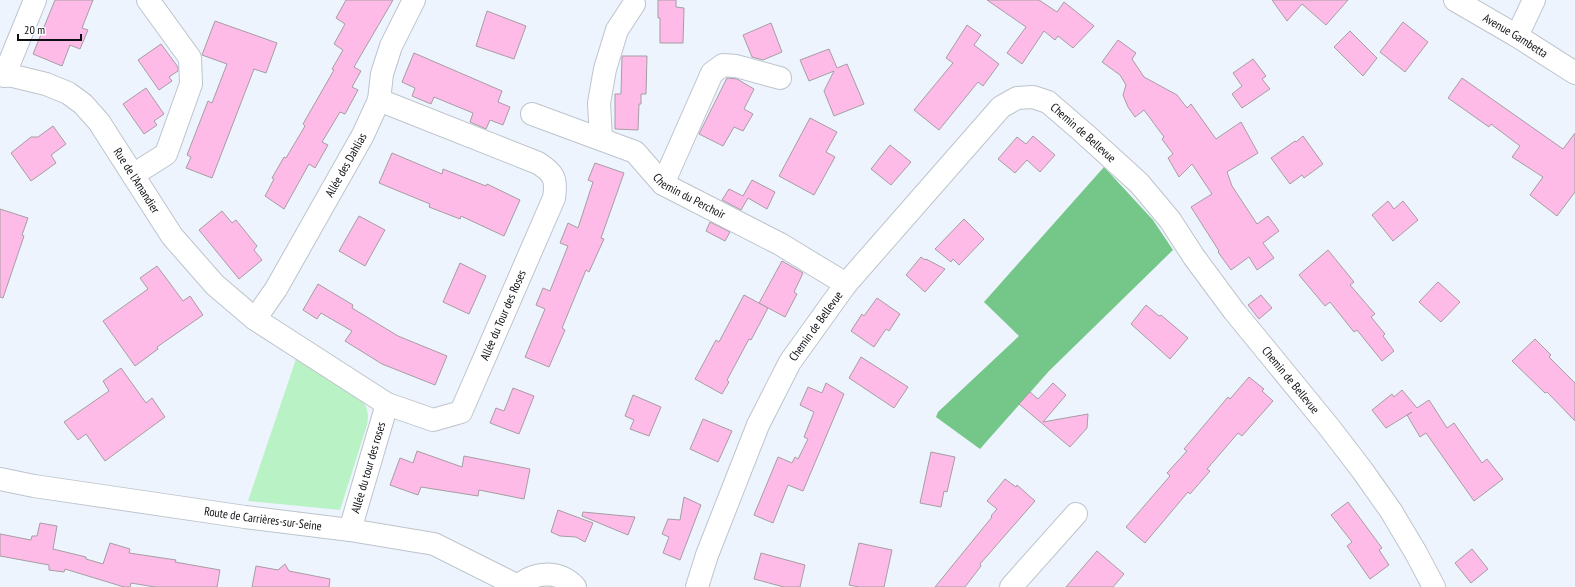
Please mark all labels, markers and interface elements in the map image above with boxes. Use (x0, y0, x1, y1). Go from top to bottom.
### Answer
street label: Avenue Gambetta (1480, 10, 1551, 61)
scale bar (18, 16, 81, 42)
text: 20 m (24, 22, 45, 37)
street label: Chemin de Bellevue (1048, 99, 1119, 165)
street label: Allée des Dahlias (322, 130, 370, 199)
street label: Rue de l'Amandier (110, 145, 164, 216)
street label: Chemin du Perchoir (650, 170, 729, 222)
street label: Allée du Tour des Roses (476, 267, 529, 362)
street label: Chemin de Bellevue (785, 288, 846, 364)
street label: Chemin de Bellevue (1259, 343, 1323, 416)
street label: Allée du tour des roses (347, 420, 388, 515)
street label: Route de Carrières-sur-Seine (203, 503, 323, 533)

